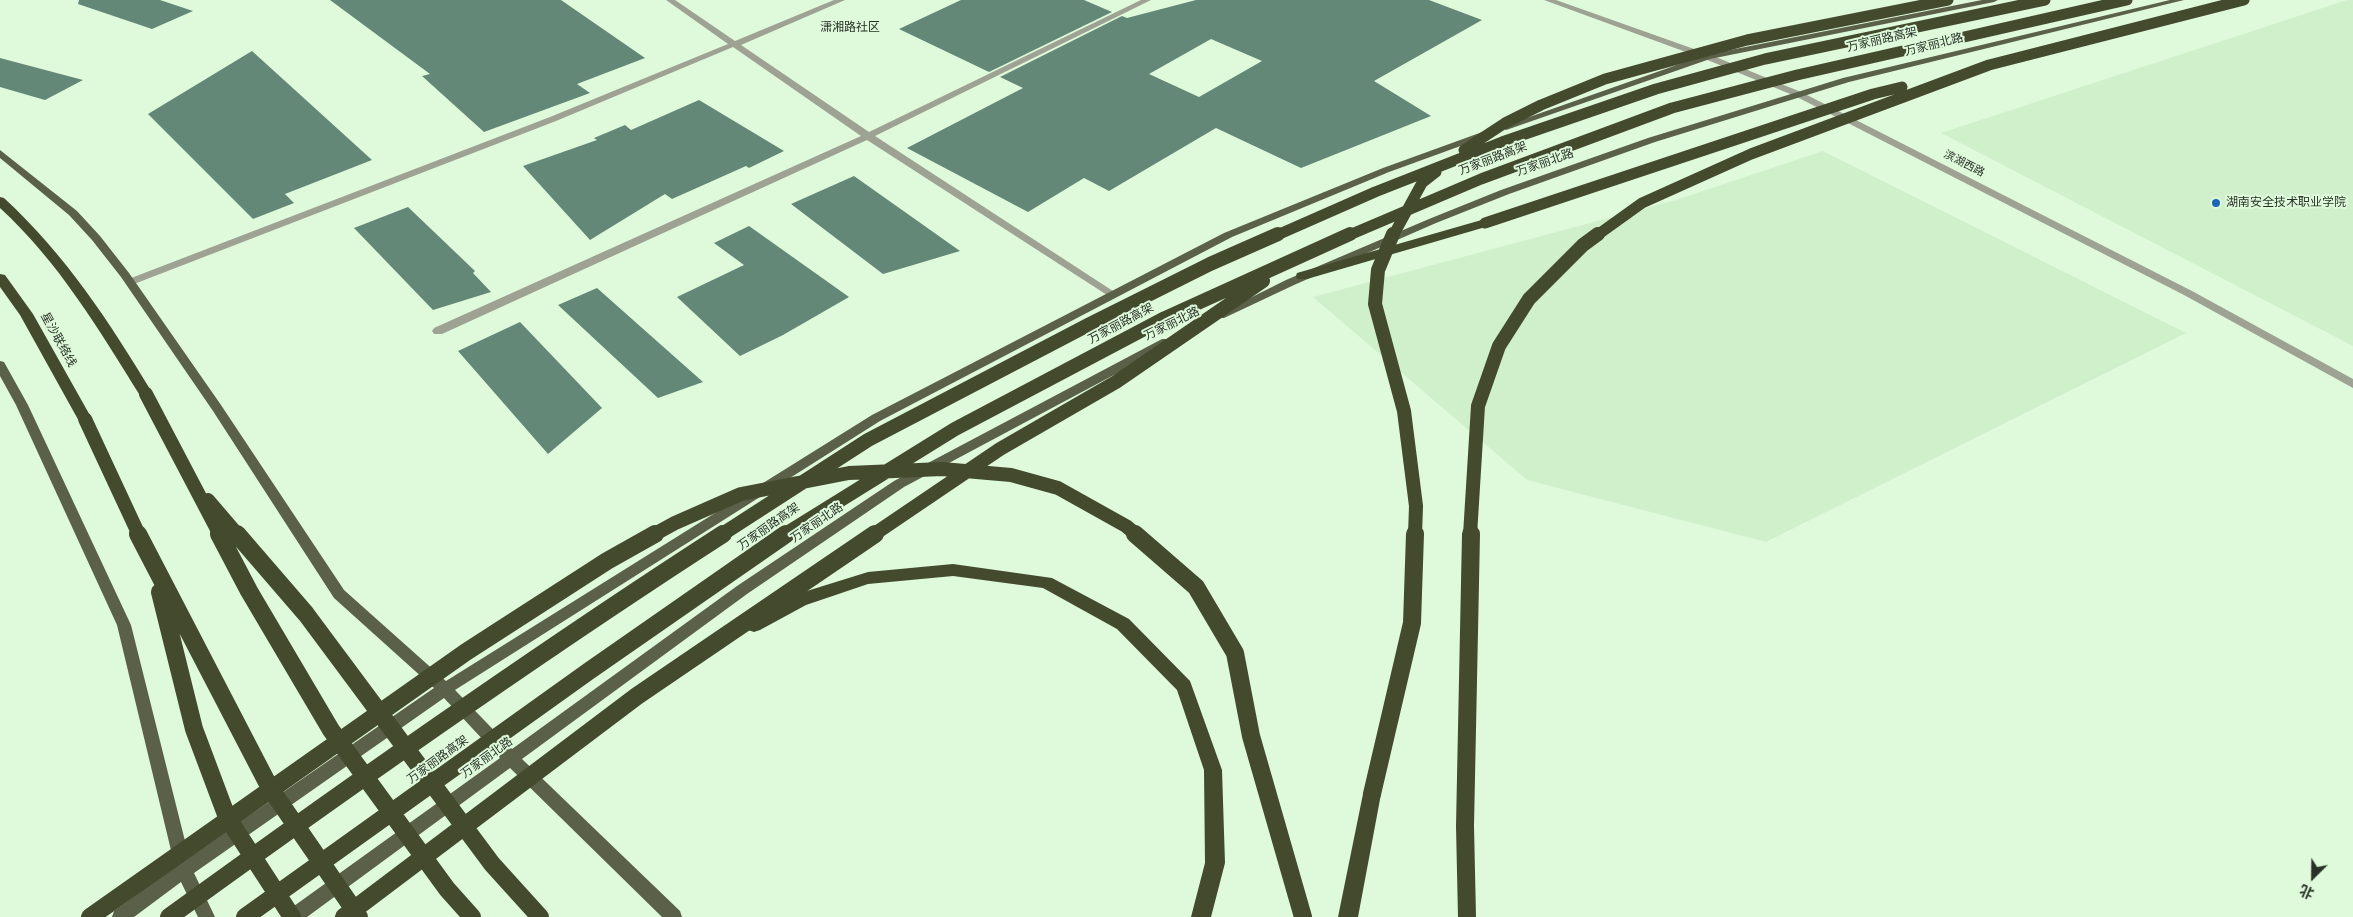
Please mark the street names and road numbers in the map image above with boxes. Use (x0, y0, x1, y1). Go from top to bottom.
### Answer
street label: 万家丽路高架 (1845, 25, 1919, 55)
street label: 万家丽北路 (1903, 31, 1965, 59)
street label: 万家丽路高架 (1457, 139, 1529, 179)
street label: 万家丽北路 (1514, 146, 1576, 180)
street label: 滨湖西路 (1941, 148, 1987, 180)
street label: 万家丽路高架 (1086, 301, 1156, 347)
street label: 万家丽北路 (1142, 304, 1202, 344)
street label: 星沙联络线 (37, 310, 79, 370)
street label: 万家丽路高架 (735, 500, 803, 554)
street label: 万家丽北路 (788, 500, 846, 546)
street label: 万家丽路高架 (405, 733, 471, 787)
street label: 万家丽北路 (458, 735, 516, 781)

